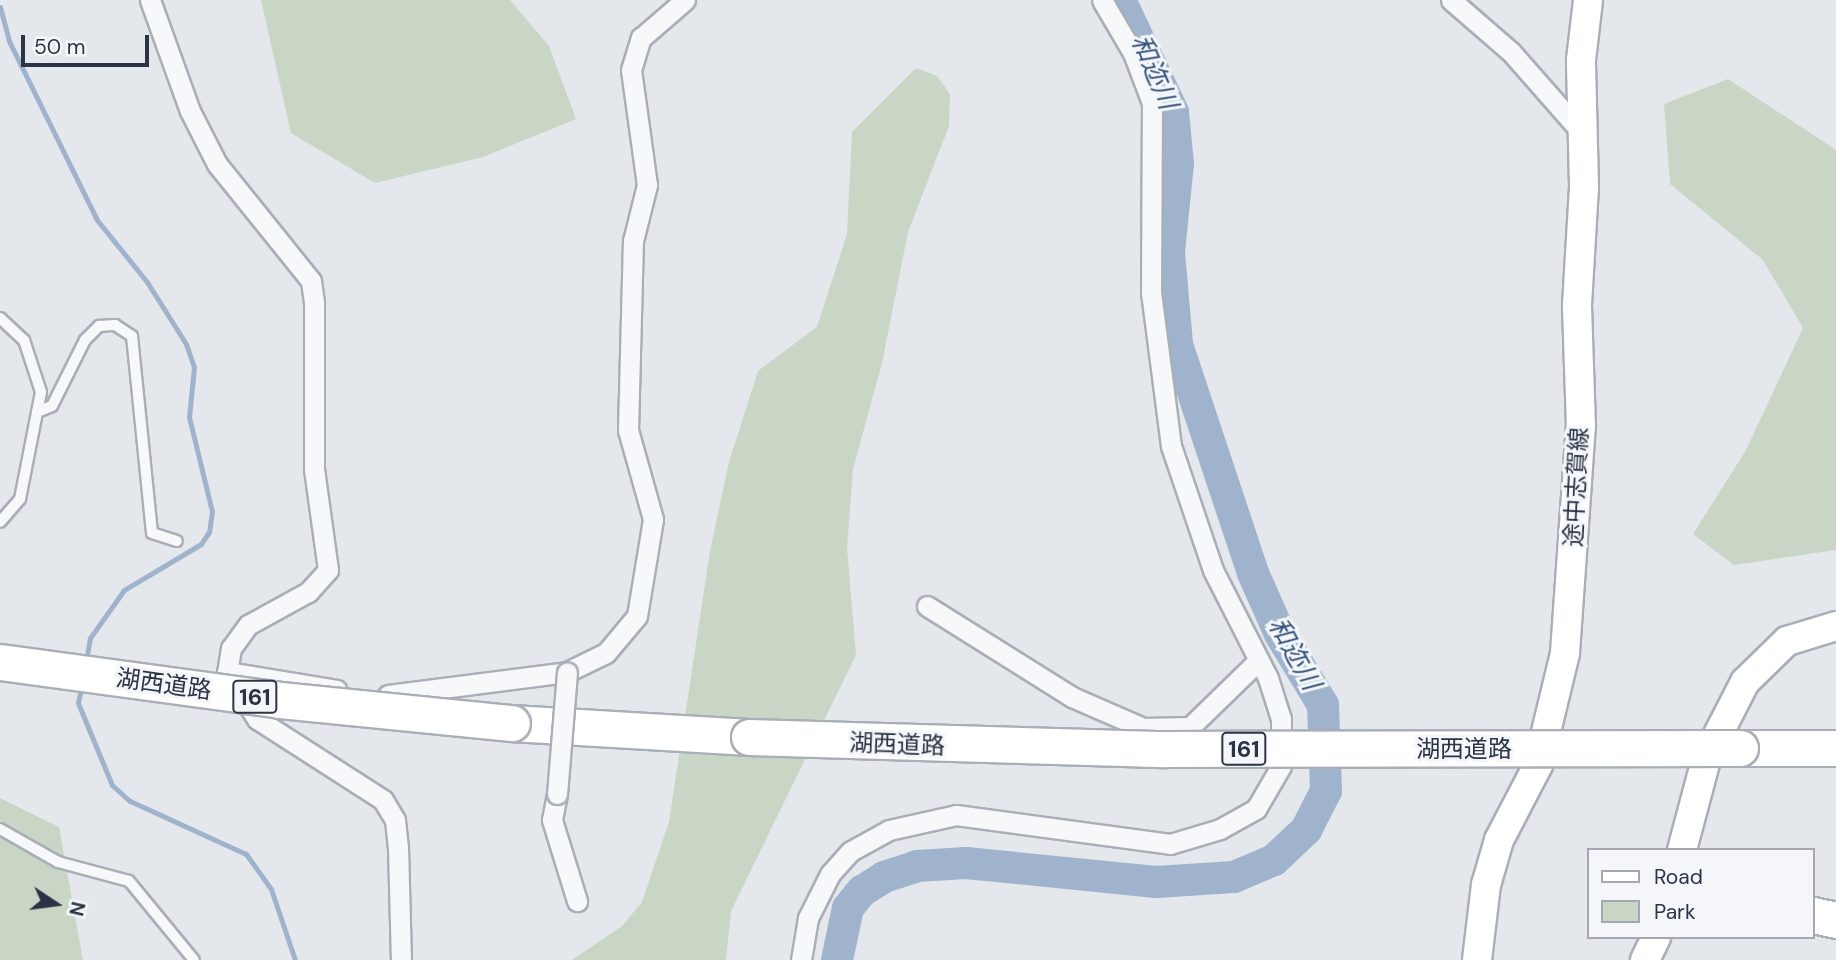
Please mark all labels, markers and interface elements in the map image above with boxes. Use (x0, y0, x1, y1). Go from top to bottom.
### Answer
scale bar (24, 21, 152, 65)
water label: 和迩川 (1124, 30, 1184, 114)
text: 50 m (34, 33, 85, 61)
street label: 途中志賀線 (1558, 426, 1594, 548)
water label: 和迩川 (1261, 612, 1327, 696)
street label: 湖西道路 (114, 663, 214, 705)
road number: 161 (232, 678, 278, 716)
street label: 湖西道路 (849, 728, 945, 760)
road number: 161 (1221, 730, 1267, 768)
street label: 湖西道路 (1416, 735, 1512, 763)
legend (1588, 848, 1815, 939)
text: Road (1654, 863, 1703, 891)
north arrow (21, 869, 91, 939)
text: Park (1654, 898, 1695, 926)
text: N (63, 899, 91, 918)

